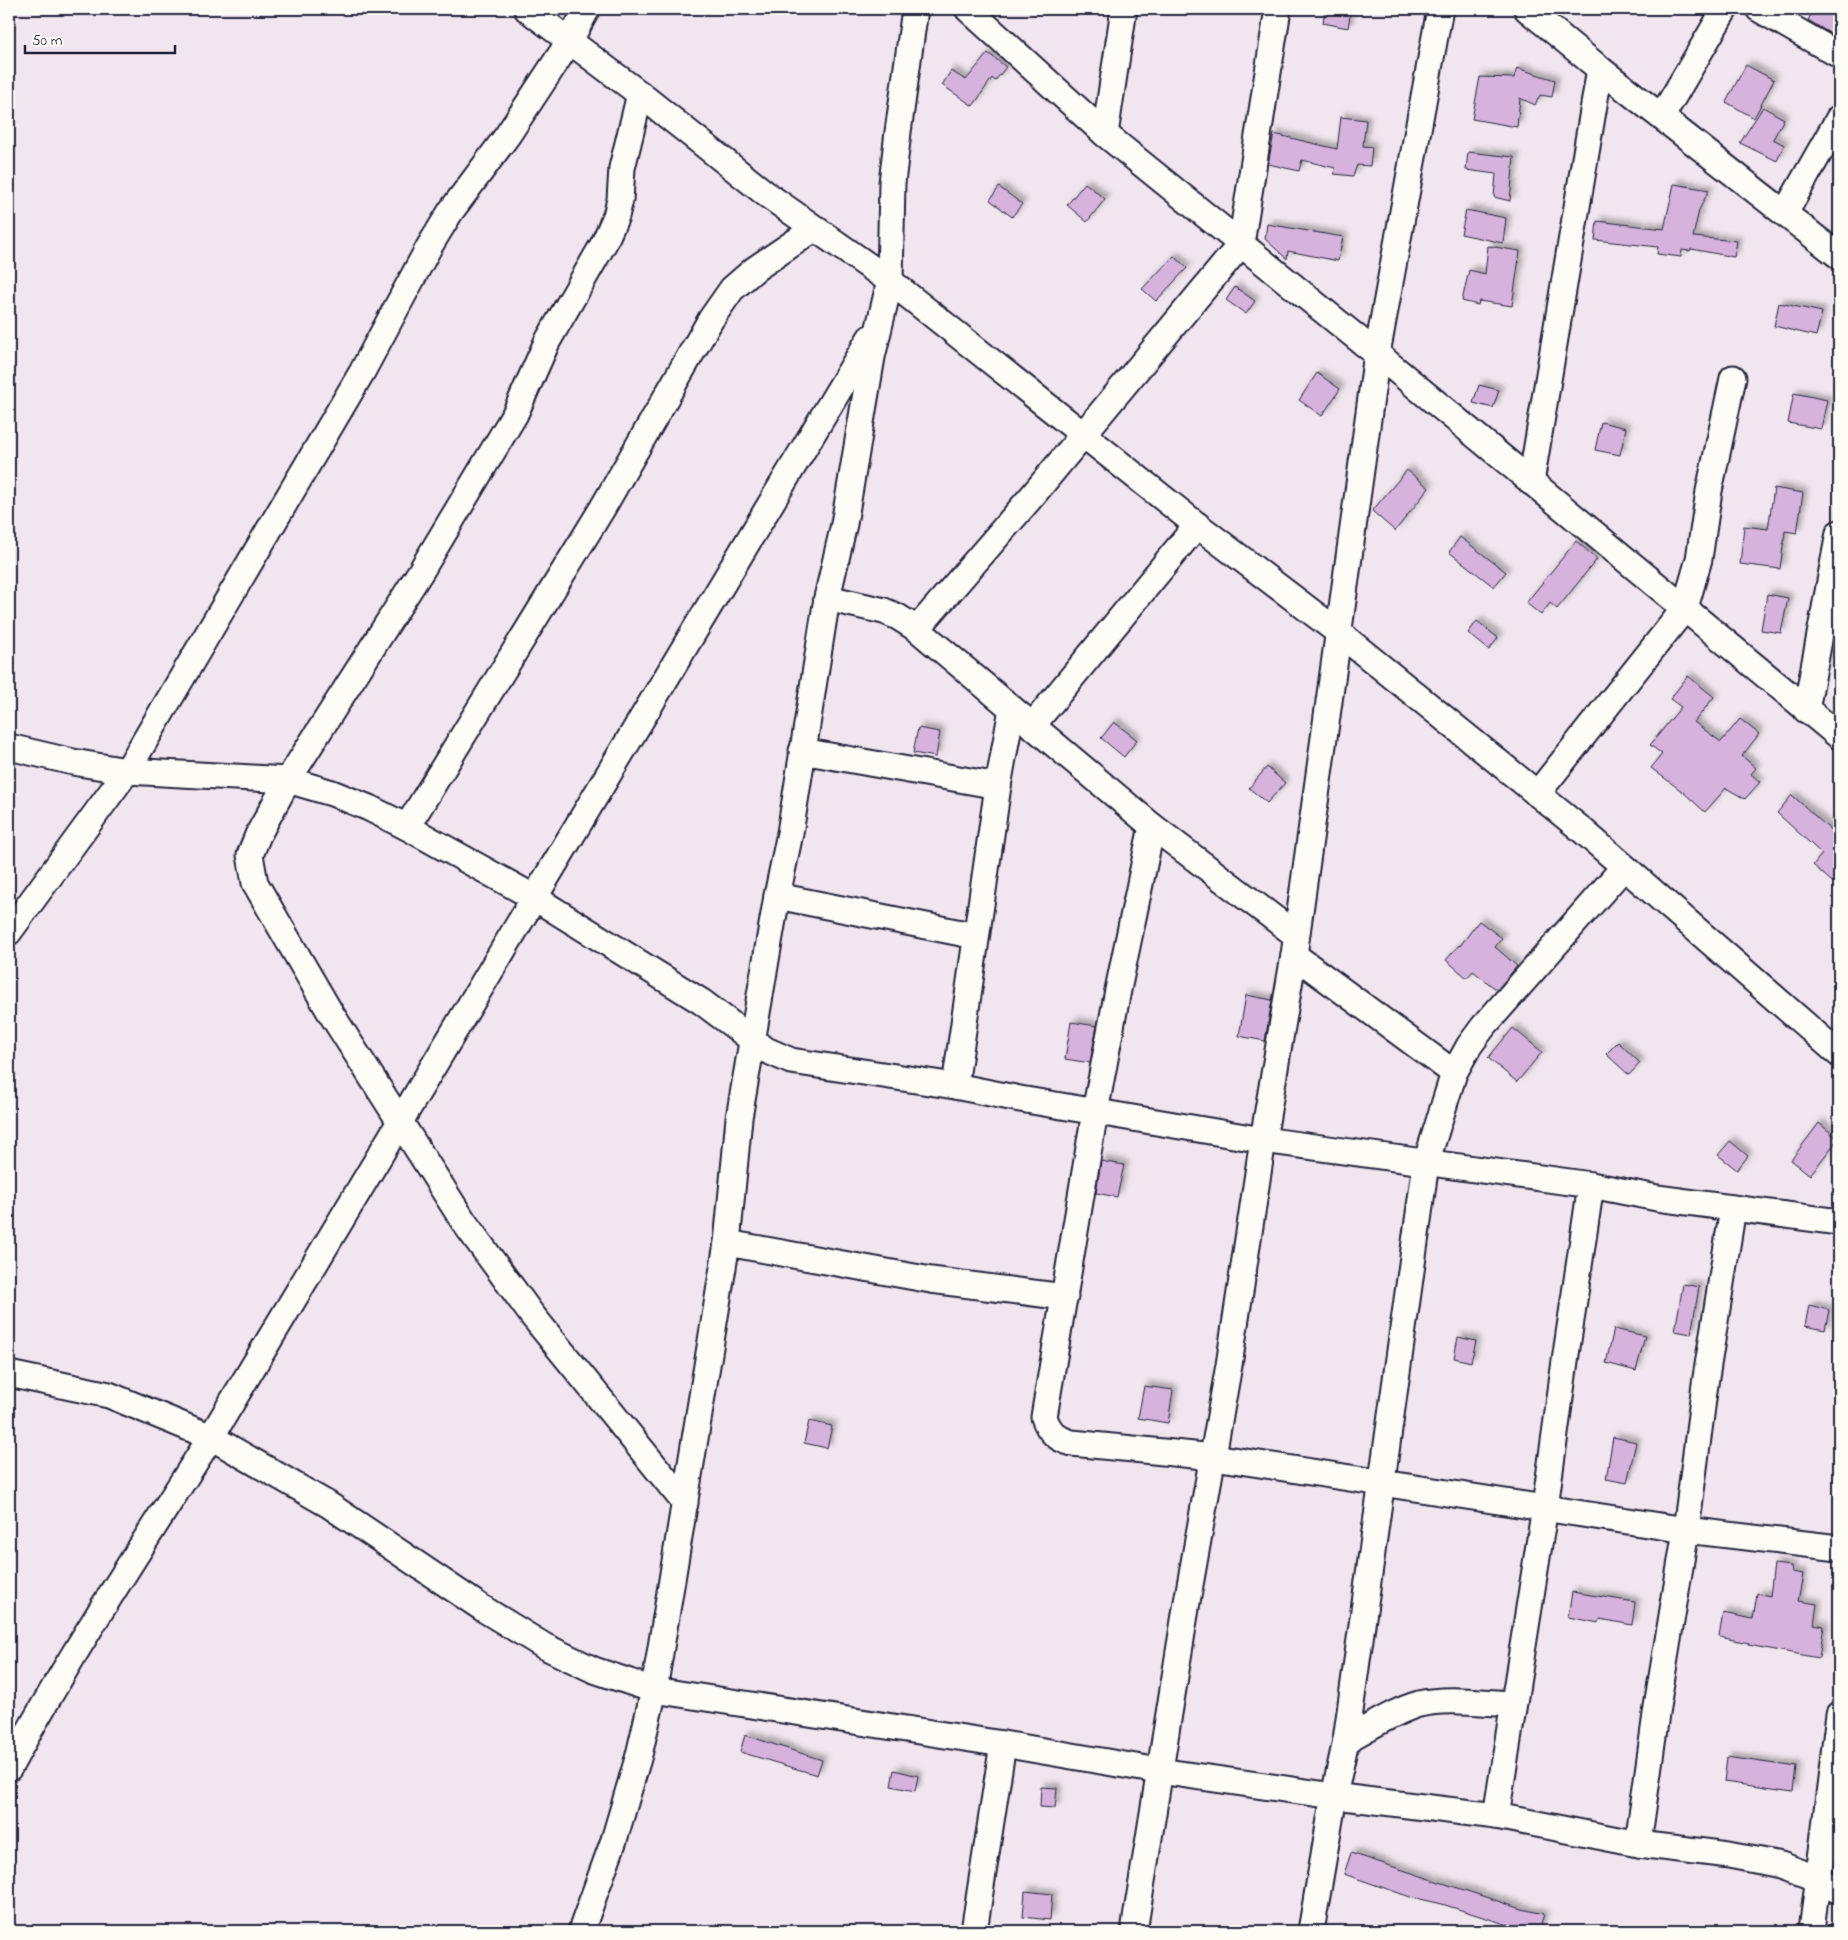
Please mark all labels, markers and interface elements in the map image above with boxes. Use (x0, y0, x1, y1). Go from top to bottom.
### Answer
scale bar (25, 22, 175, 54)
text: 50 m (32, 30, 63, 52)

